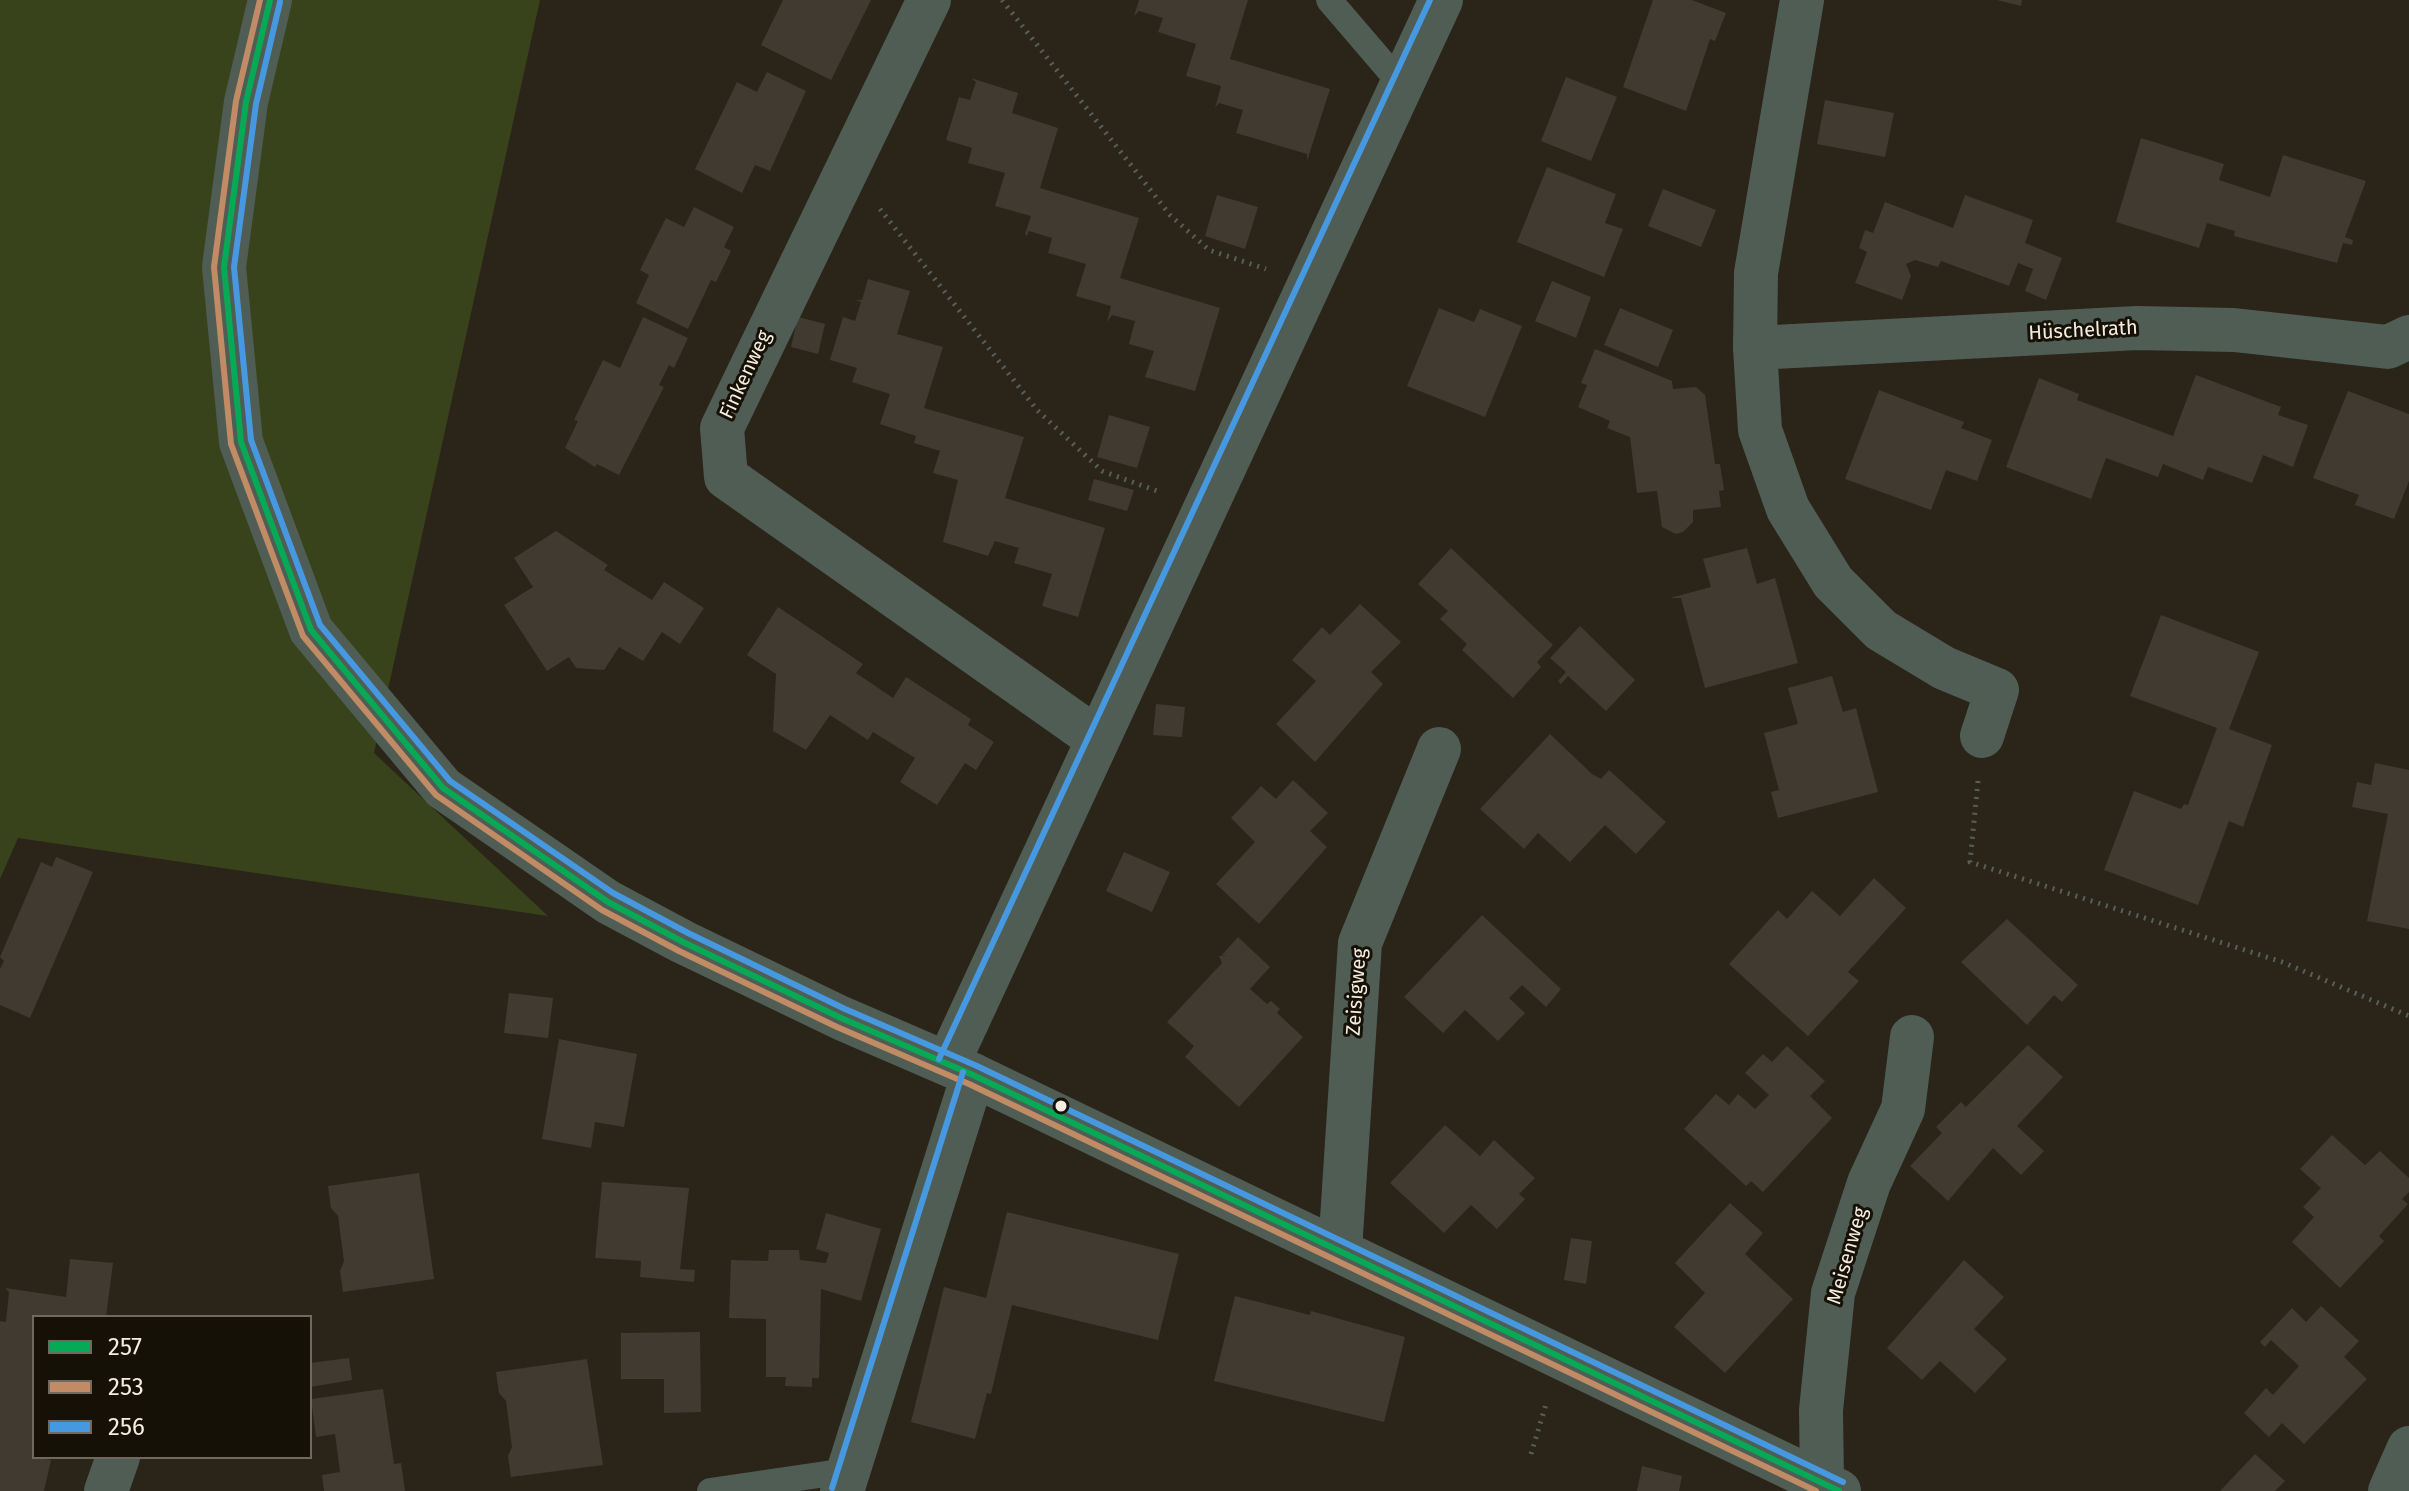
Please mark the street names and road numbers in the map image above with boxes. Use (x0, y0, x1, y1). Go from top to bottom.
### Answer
street label: Hüschelrath (2028, 316, 2138, 346)
street label: Finkenweg (715, 327, 777, 423)
street label: Zeisigweg (1342, 947, 1372, 1037)
street label: Meisenweg (1823, 1205, 1873, 1307)

